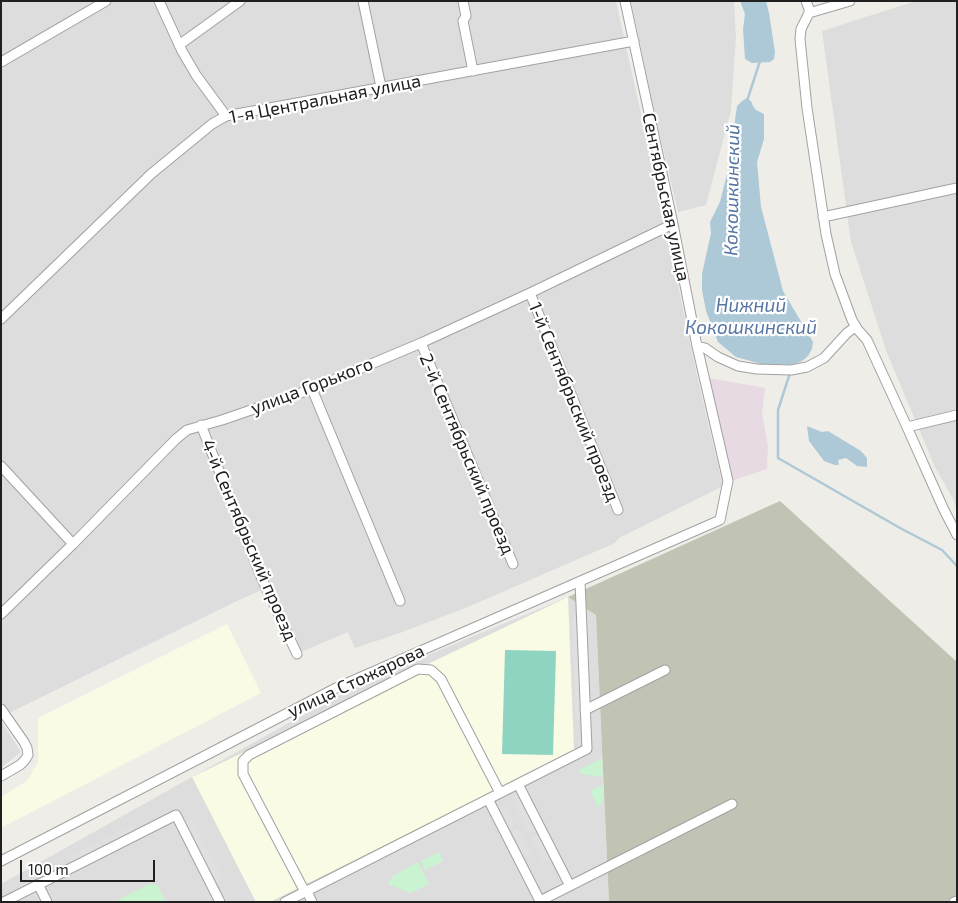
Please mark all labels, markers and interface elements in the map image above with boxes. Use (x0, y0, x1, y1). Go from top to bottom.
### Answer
street label: 1-я Центральная улица (227, 70, 423, 128)
street label: Сентябрьская улица (638, 111, 694, 283)
water label: Кокошкинский (719, 124, 745, 256)
water label: Нижний Кокошкинский (685, 295, 817, 339)
street label: 1-й Сентябрьский проезд (524, 299, 624, 505)
street label: 2-й Сентябрьский проезд (415, 351, 519, 557)
street label: улица Горького (248, 353, 376, 419)
street label: 4-й Сентябрьский проезд (197, 436, 301, 644)
street label: улица Стожарова (284, 640, 428, 722)
scale bar (22, 850, 158, 882)
text: 100 m (28, 860, 69, 878)

